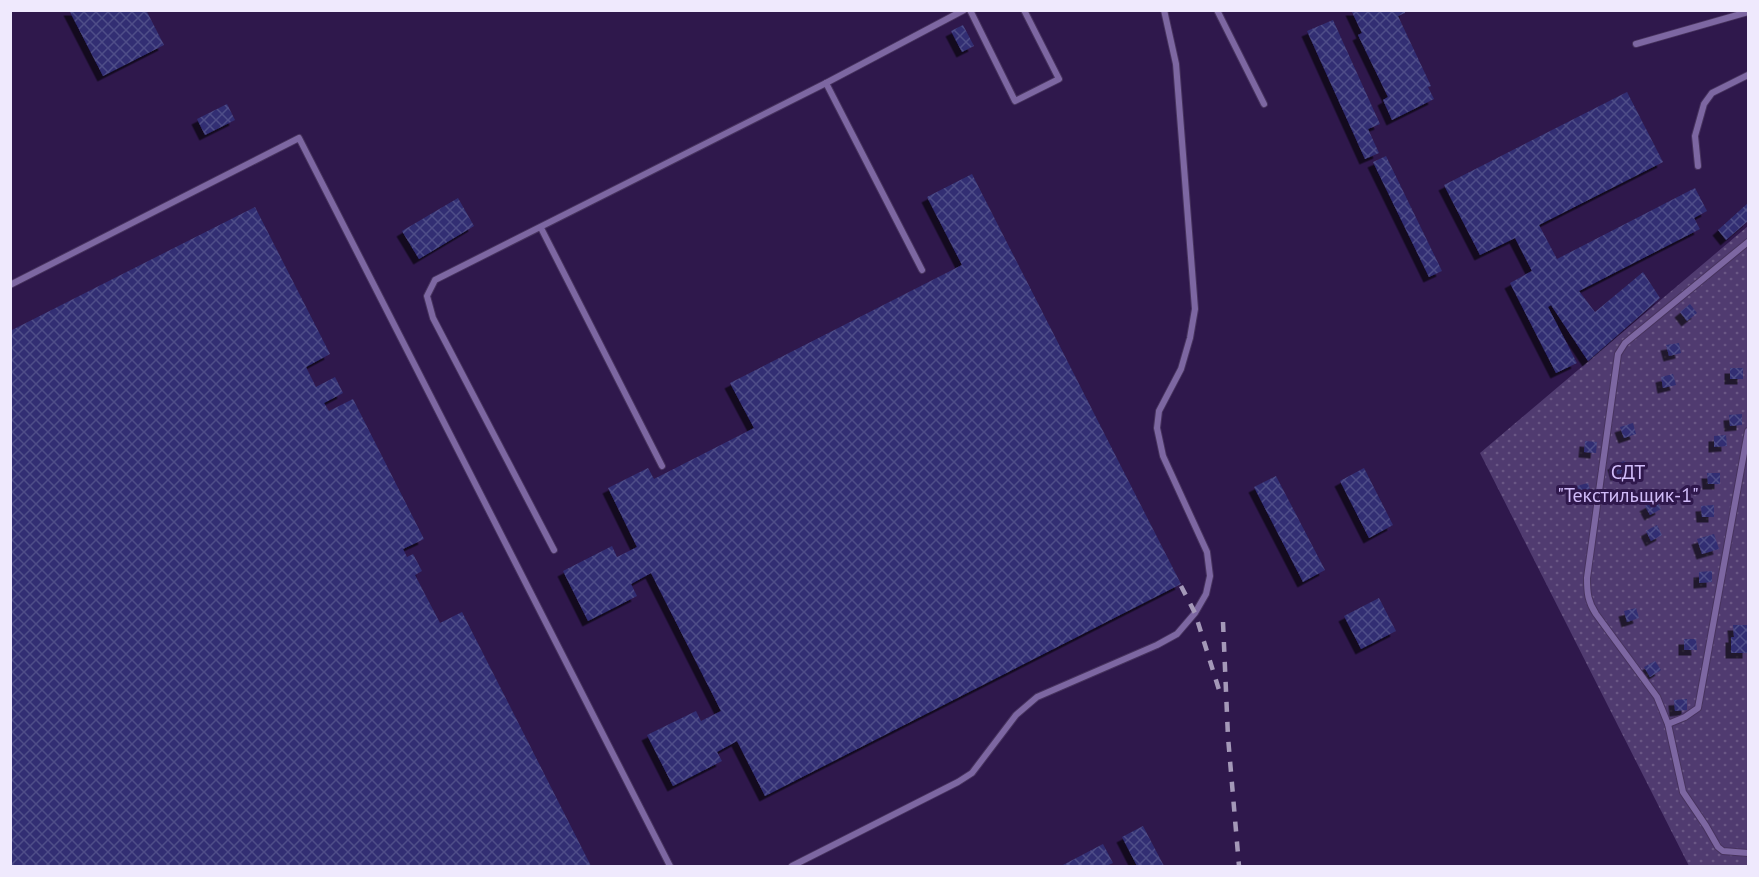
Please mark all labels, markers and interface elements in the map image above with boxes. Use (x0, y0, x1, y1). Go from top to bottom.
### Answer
park label: СДТ "Текстильщик-1" (1557, 459, 1699, 508)

